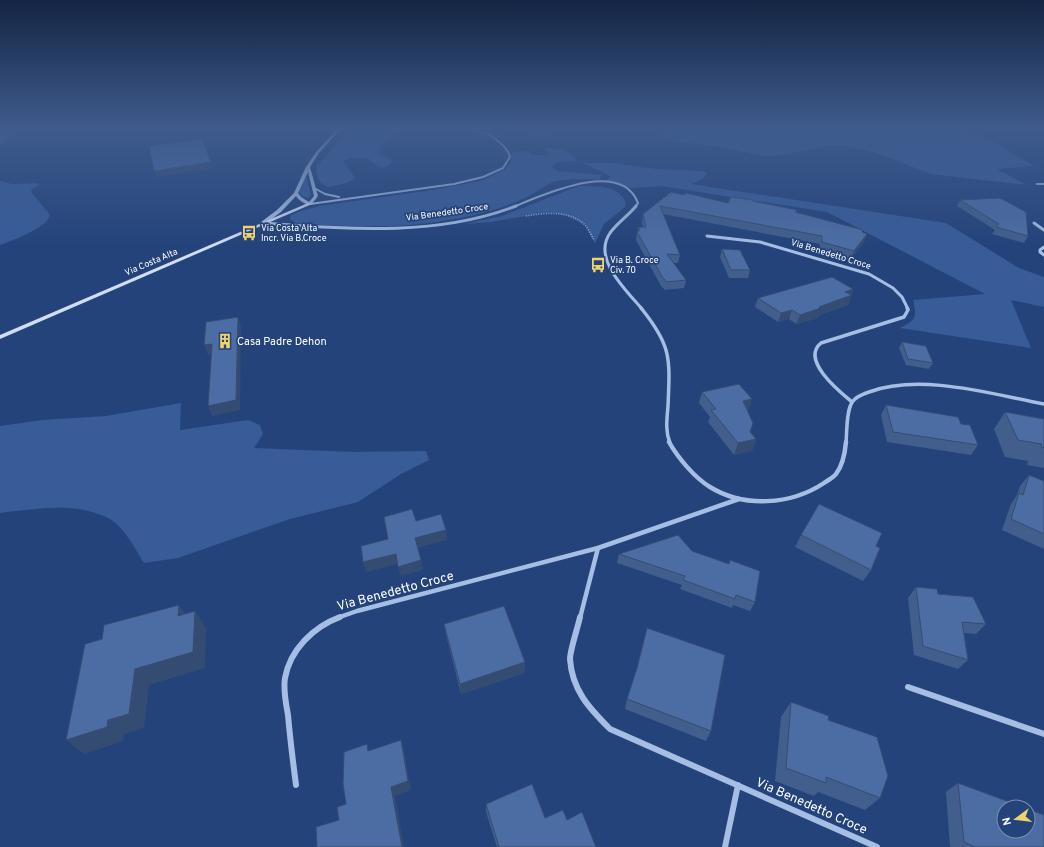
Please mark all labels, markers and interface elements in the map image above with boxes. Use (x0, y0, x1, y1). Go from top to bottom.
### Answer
street label: Via Benedetto Croce (405, 201, 489, 224)
place label: Via Costa Alta Incr. Via B.Croce (261, 223, 327, 244)
bus stop icon: Via Costa Alta Incr. Via B.Croce (240, 224, 258, 242)
street label: Via Benedetto Croce (789, 237, 872, 272)
street label: Via Costa Alta (123, 246, 179, 279)
place label: Via B. Croce Civ. 70 (610, 255, 659, 276)
bus stop icon: Via B. Croce Civ. 70 (589, 256, 607, 274)
building icon: Casa Padre Dehon (216, 332, 234, 350)
place label: Casa Padre Dehon (237, 335, 327, 349)
street label: Via Benedetto Croce (335, 569, 456, 615)
street label: Via Benedetto Croce (753, 775, 869, 839)
north arrow (996, 799, 1036, 839)
text: N (1000, 816, 1015, 827)

